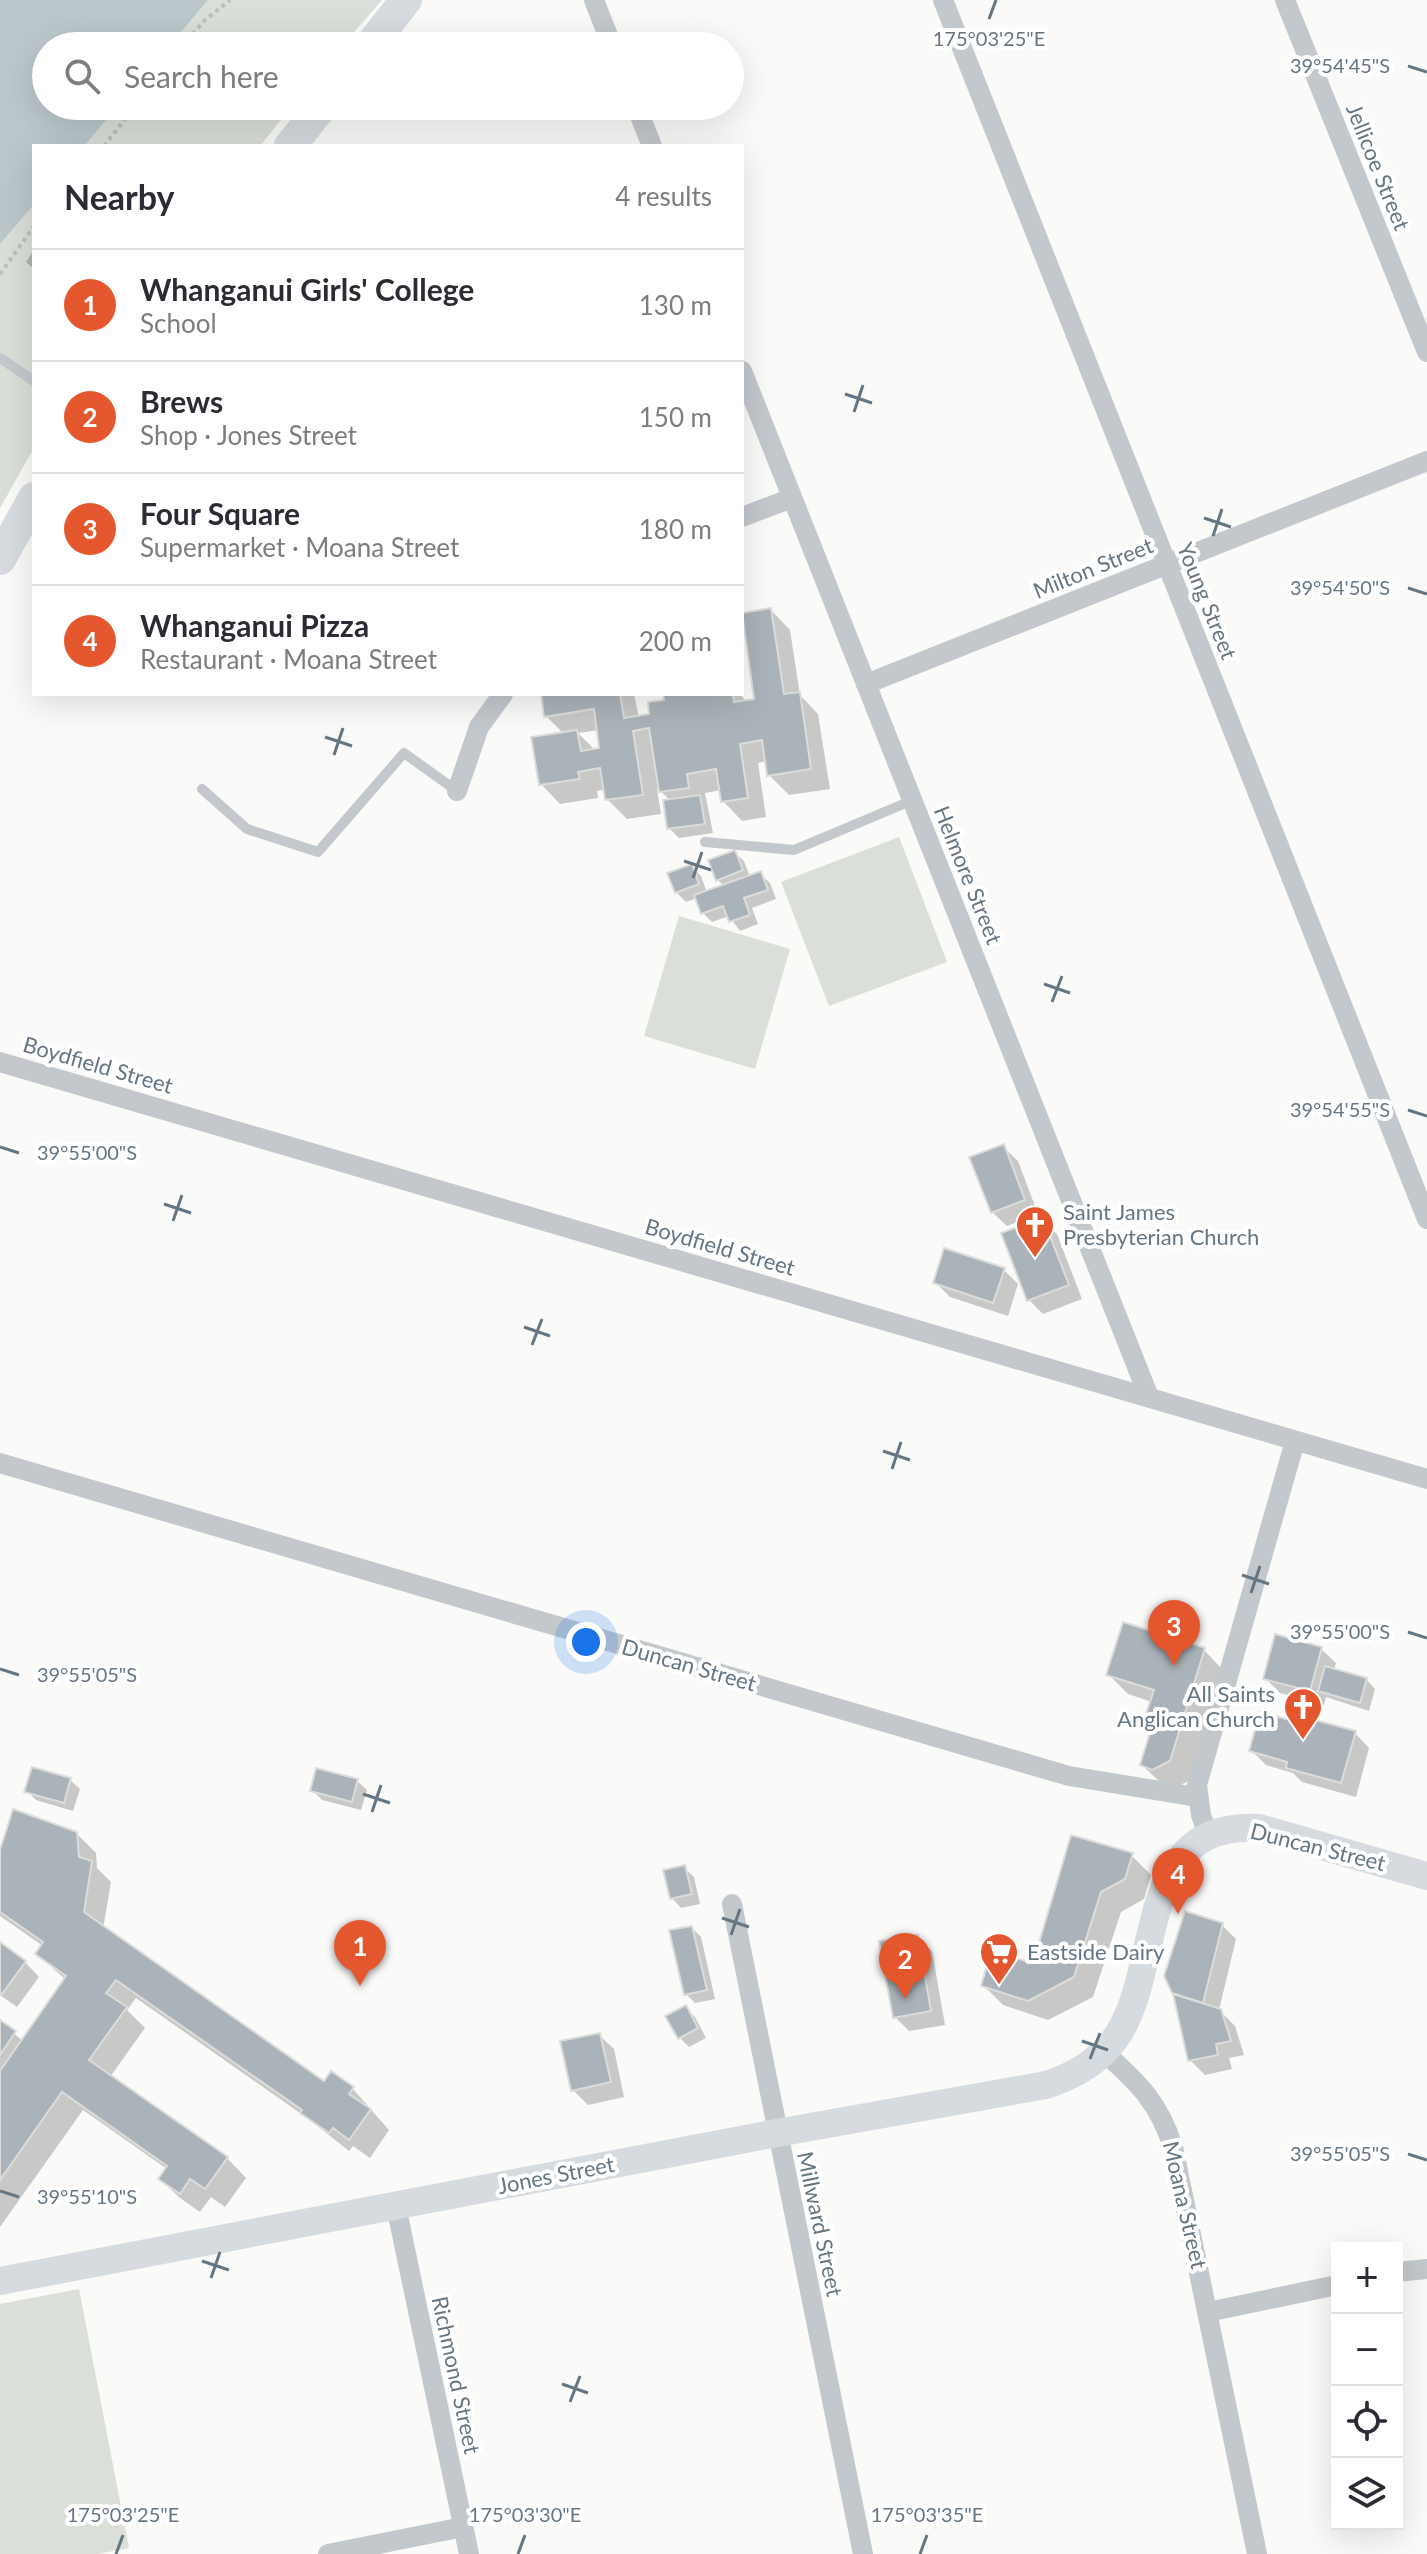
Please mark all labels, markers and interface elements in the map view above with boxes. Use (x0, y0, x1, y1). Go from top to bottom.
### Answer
text: 175°03'25"E (933, 26, 1045, 50)
search box (32, 32, 744, 120)
text: 39°54'45"S (1290, 53, 1390, 77)
icon: search (60, 54, 104, 98)
text: Search here (124, 58, 279, 94)
street label: Jellicoe Street (1341, 100, 1416, 234)
text: Nearby (64, 176, 175, 217)
text: 4 results (615, 180, 712, 212)
text: Whanganui Girls' College (140, 271, 474, 307)
text: 1 (82, 289, 98, 321)
text: 130 m (639, 289, 712, 321)
text: School (140, 307, 217, 339)
text: Brews (140, 383, 223, 419)
text: 2 (82, 401, 98, 433)
text: 150 m (639, 401, 712, 433)
text: Shop · Jones Street (140, 419, 357, 451)
text: Four Square (140, 495, 300, 531)
text: 3 (82, 513, 98, 545)
text: 180 m (639, 513, 712, 545)
text: Supermarket · Moana Street (140, 531, 459, 563)
street label: Milton Street (1029, 531, 1157, 604)
street label: Young Street (1172, 539, 1243, 663)
text: 39°54'50"S (1290, 575, 1390, 599)
text: Whanganui Pizza (140, 607, 369, 643)
text: 4 (82, 625, 98, 657)
text: 200 m (639, 625, 712, 657)
text: Restaurant · Moana Street (140, 643, 437, 675)
street label: Helmore Street (928, 802, 1008, 948)
street label: Boydfield Street (20, 1030, 176, 1099)
text: 39°54'55"S (1290, 1097, 1390, 1121)
text: 39°55'00"S (37, 1140, 137, 1164)
place label: Saint James Presbyterian Church (1063, 1198, 1259, 1250)
church icon: Saint James Presbyterian Church (1014, 1204, 1056, 1259)
street label: Boydfield Street (642, 1212, 798, 1281)
pin: 3 (1148, 1600, 1200, 1666)
text: 39°55'00"S (1290, 1619, 1390, 1643)
your location (566, 1622, 606, 1662)
street label: Duncan Street (619, 1632, 759, 1697)
text: 39°55'05"S (37, 1662, 137, 1686)
place label: All Saints Anglican Church (1117, 1680, 1275, 1732)
church icon: All Saints Anglican Church (1282, 1686, 1324, 1741)
street label: Duncan Street (1248, 1817, 1389, 1876)
pin: 4 (1152, 1848, 1204, 1914)
pin: 1 (334, 1920, 386, 1986)
supermarket icon: Eastside Dairy (978, 1931, 1020, 1986)
pin: 2 (879, 1933, 931, 1999)
place label: Eastside Dairy (1027, 1938, 1165, 1965)
street label: Moana Street (1158, 2138, 1213, 2271)
text: 39°55'05"S (1290, 2141, 1390, 2165)
street label: Millward Street (792, 2149, 849, 2299)
street label: Jones Street (495, 2150, 617, 2199)
text: 39°55'10"S (37, 2184, 137, 2208)
map controls (1331, 2242, 1403, 2530)
button: + (1331, 2242, 1403, 2314)
street label: Richmond Street (427, 2294, 486, 2456)
button: − (1331, 2314, 1403, 2386)
button: locate (1331, 2386, 1403, 2458)
button: layers (1331, 2458, 1403, 2530)
text: 175°03'25"E (67, 2502, 179, 2526)
text: 175°03'30"E (469, 2502, 581, 2526)
text: 175°03'35"E (871, 2502, 983, 2526)

